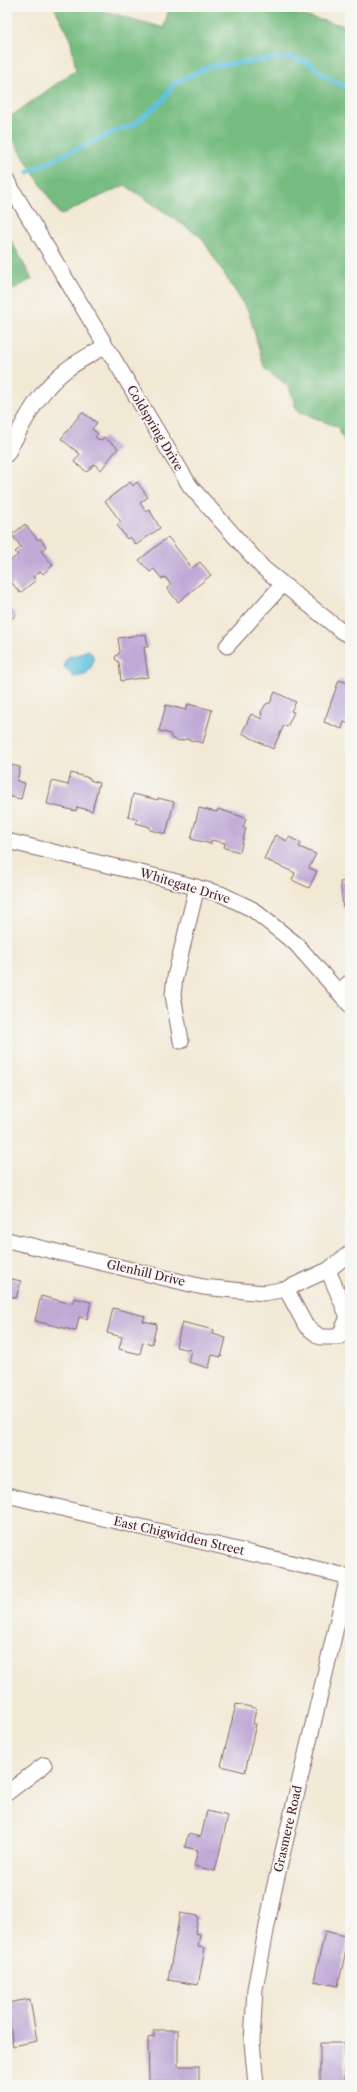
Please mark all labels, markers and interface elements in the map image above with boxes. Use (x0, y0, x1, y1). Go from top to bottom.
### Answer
street label: Coldspring Drive (124, 382, 187, 473)
street label: Whitegate Drive (137, 864, 232, 906)
street label: Glenhill Drive (105, 1256, 187, 1289)
street label: East Chigwidden Street (112, 1513, 247, 1558)
street label: Grasmere Road (270, 1783, 305, 1874)

